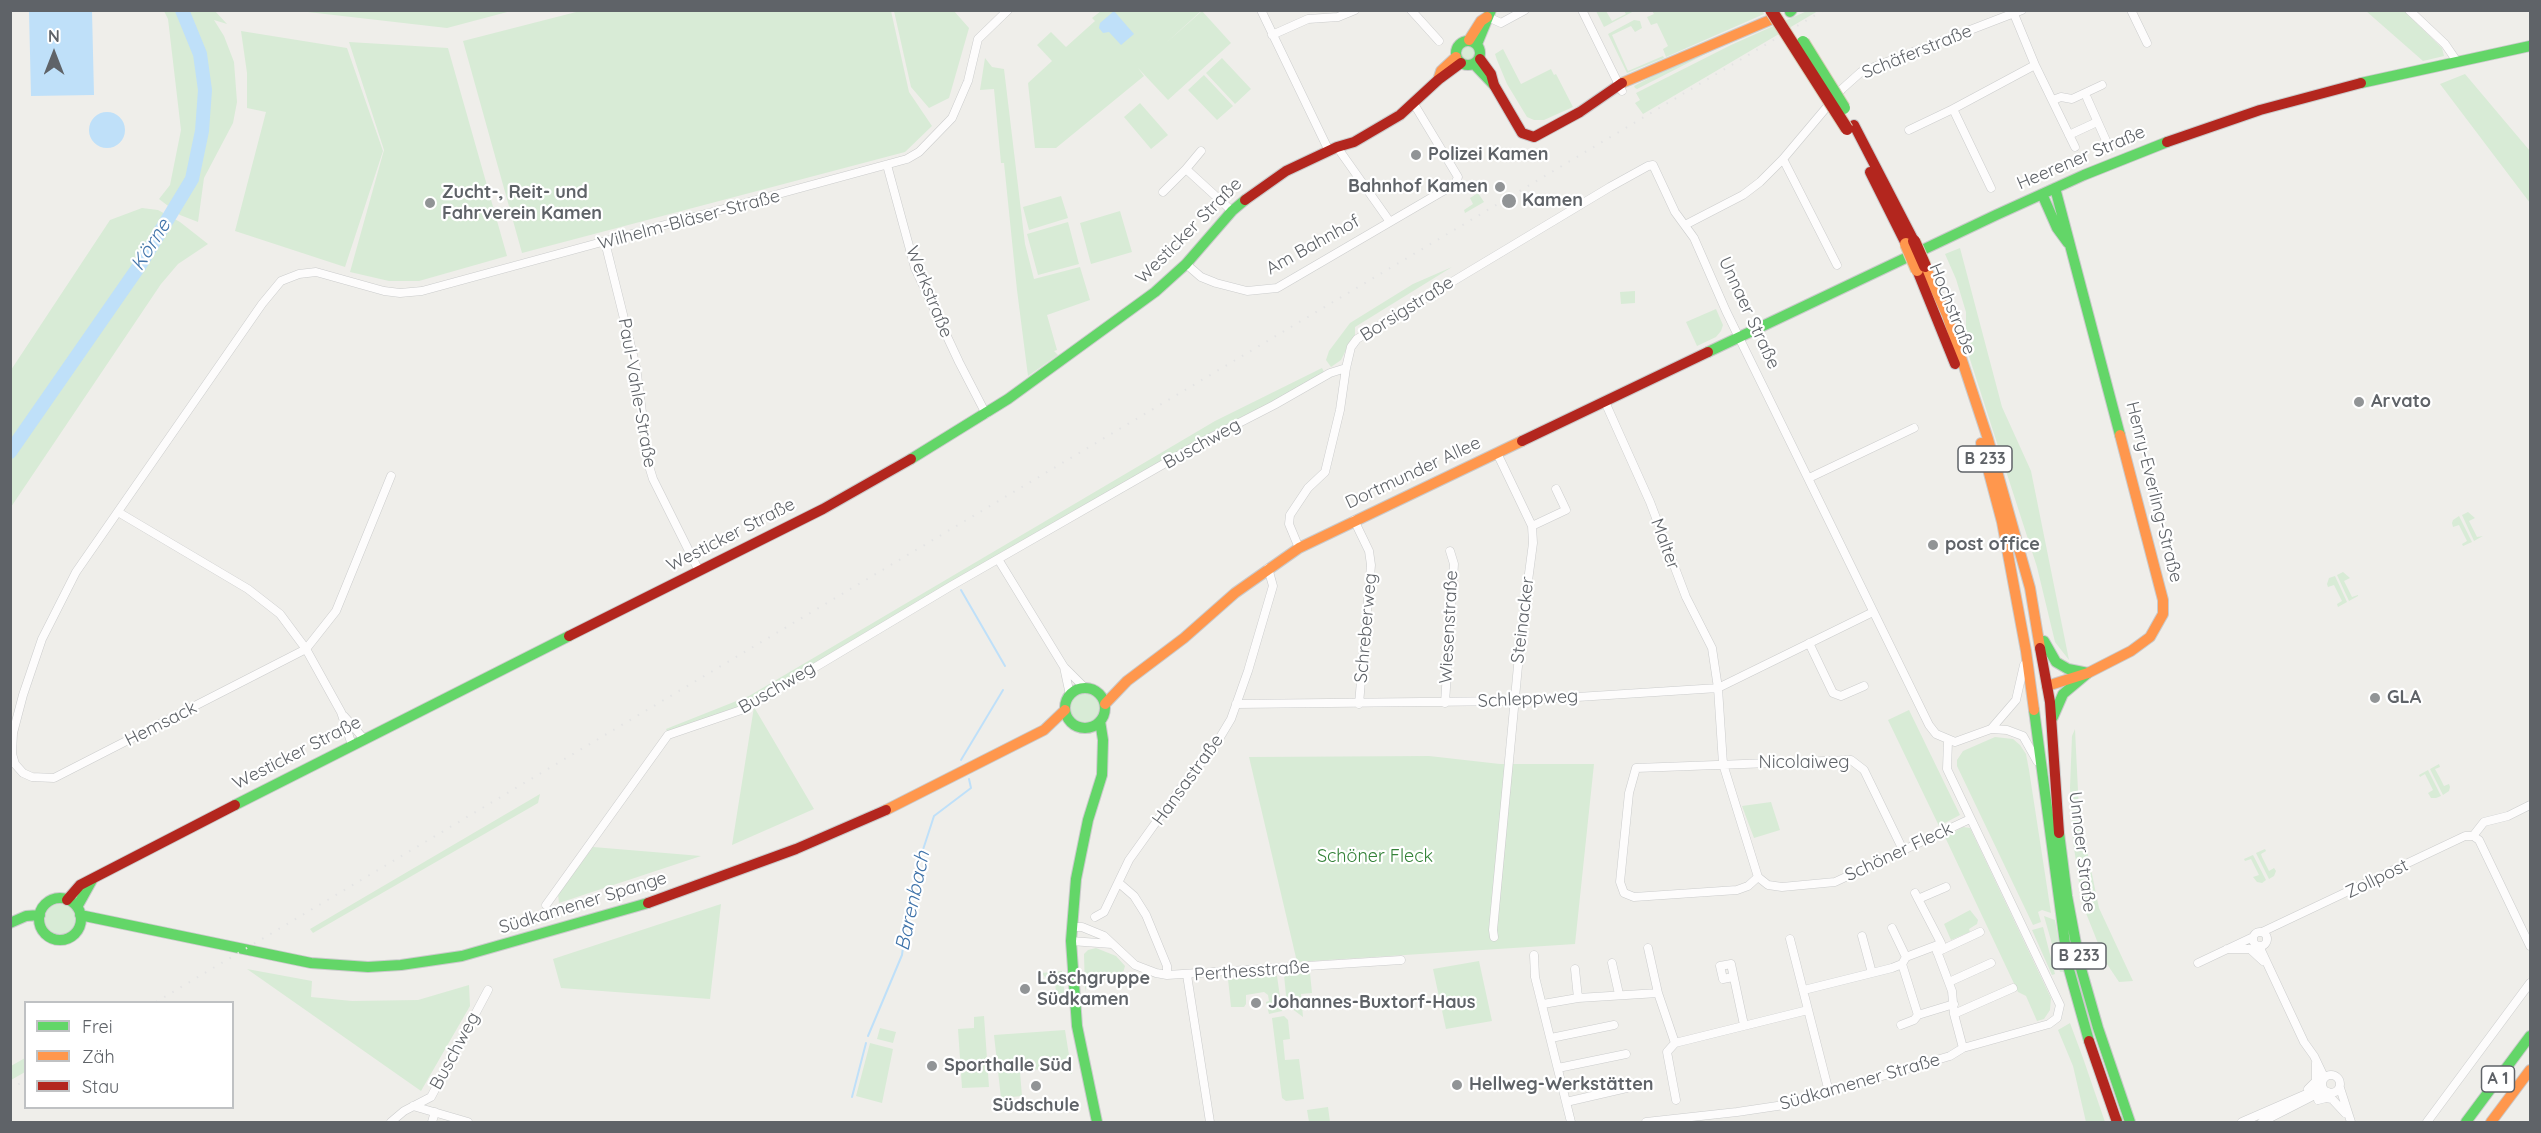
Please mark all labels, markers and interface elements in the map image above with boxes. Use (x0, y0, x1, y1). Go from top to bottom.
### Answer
street label: Schäferstraße (1859, 20, 1975, 84)
north arrow (24, 24, 84, 84)
text: N (48, 26, 60, 46)
street label: Heerener Straße (2014, 121, 2148, 195)
place label: Polizei Kamen (1428, 144, 1548, 166)
marker: Polizei Kamen (1409, 148, 1423, 162)
street label: Westicker Straße (1131, 173, 1247, 289)
place label: Bahnhof Kamen (1348, 176, 1488, 198)
marker: Bahnhof Kamen (1493, 180, 1507, 194)
place label: Zucht-, Reit- und Fahrverein Kamen (442, 182, 602, 224)
street label: Wilhelm-Bläser-Straße (596, 185, 782, 255)
place label: Kamen (1522, 190, 1583, 212)
marker: Kamen (1500, 192, 1518, 210)
marker: Zucht-, Reit- und Fahrverein Kamen (423, 196, 437, 210)
street label: Am Bahnhof (1262, 210, 1364, 280)
water label: Körne (126, 215, 176, 275)
street label: Werkstraße (901, 243, 957, 341)
street label: Unnaer Straße (1714, 253, 1784, 373)
street label: Hochstraße (1924, 260, 1980, 358)
street label: Borsigstraße (1356, 272, 1458, 346)
street label: Paul-Vahle-Straße (613, 316, 661, 470)
place label: Arvato (2371, 391, 2431, 413)
marker: Arvato (2352, 395, 2366, 409)
street label: Henry-Everling-Straße (2121, 399, 2187, 585)
street label: Buschweg (1160, 414, 1244, 474)
street label: Dortmunder Allee (1342, 432, 1484, 514)
road number: B 233 (1958, 446, 2012, 472)
street label: Westicker Straße (663, 493, 799, 577)
street label: Malter (1646, 515, 1684, 573)
place label: post office (1945, 534, 2040, 556)
marker: post office (1926, 538, 1940, 552)
street label: Wiesenstraße (1435, 570, 1463, 684)
street label: Schreberweg (1350, 572, 1382, 684)
street label: Steinacker (1507, 575, 1539, 665)
street label: Buschweg (735, 657, 819, 719)
street label: Schleppweg (1477, 686, 1579, 712)
place label: GLA (2387, 687, 2421, 709)
marker: GLA (2368, 691, 2382, 705)
street label: Hemsack (121, 697, 201, 751)
street label: Westicker Straße (229, 711, 365, 795)
street label: Hansastraße (1148, 730, 1228, 830)
street label: Nicolaiweg (1759, 752, 1849, 774)
street label: Unnaer Straße (2064, 790, 2100, 914)
street label: Schöner Fleck (1842, 818, 1956, 886)
park label: Schöner Fleck (1317, 846, 1433, 868)
water label: Barenbach (891, 849, 935, 953)
street label: Zollpost (2342, 855, 2412, 903)
street label: Südkamener Spange (497, 867, 669, 939)
road number: B 233 (2052, 943, 2106, 969)
street label: Perthesstraße (1193, 956, 1311, 986)
place label: Löschgruppe Südkamen (1037, 968, 1150, 1010)
marker: Löschgruppe Südkamen (1018, 982, 1032, 996)
place label: Johannes-Buxtorf-Haus (1268, 992, 1476, 1014)
marker: Johannes-Buxtorf-Haus (1249, 996, 1263, 1010)
legend (24, 1001, 234, 1109)
street label: Buschweg (426, 1008, 484, 1094)
text: Frei (82, 1015, 113, 1038)
text: Zäh (82, 1045, 115, 1068)
street label: Südkamener Straße (1777, 1049, 1943, 1115)
place label: Sporthalle Süd (944, 1055, 1072, 1077)
marker: Sporthalle Süd (925, 1059, 939, 1073)
road number: A 1 (2482, 1066, 2514, 1092)
place label: Hellweg-Werkstätten (1469, 1074, 1654, 1096)
text: Stau (82, 1075, 119, 1098)
marker: Hellweg-Werkstätten (1450, 1078, 1464, 1092)
marker: Südschule (1029, 1079, 1043, 1093)
place label: Südschule (992, 1095, 1080, 1117)

